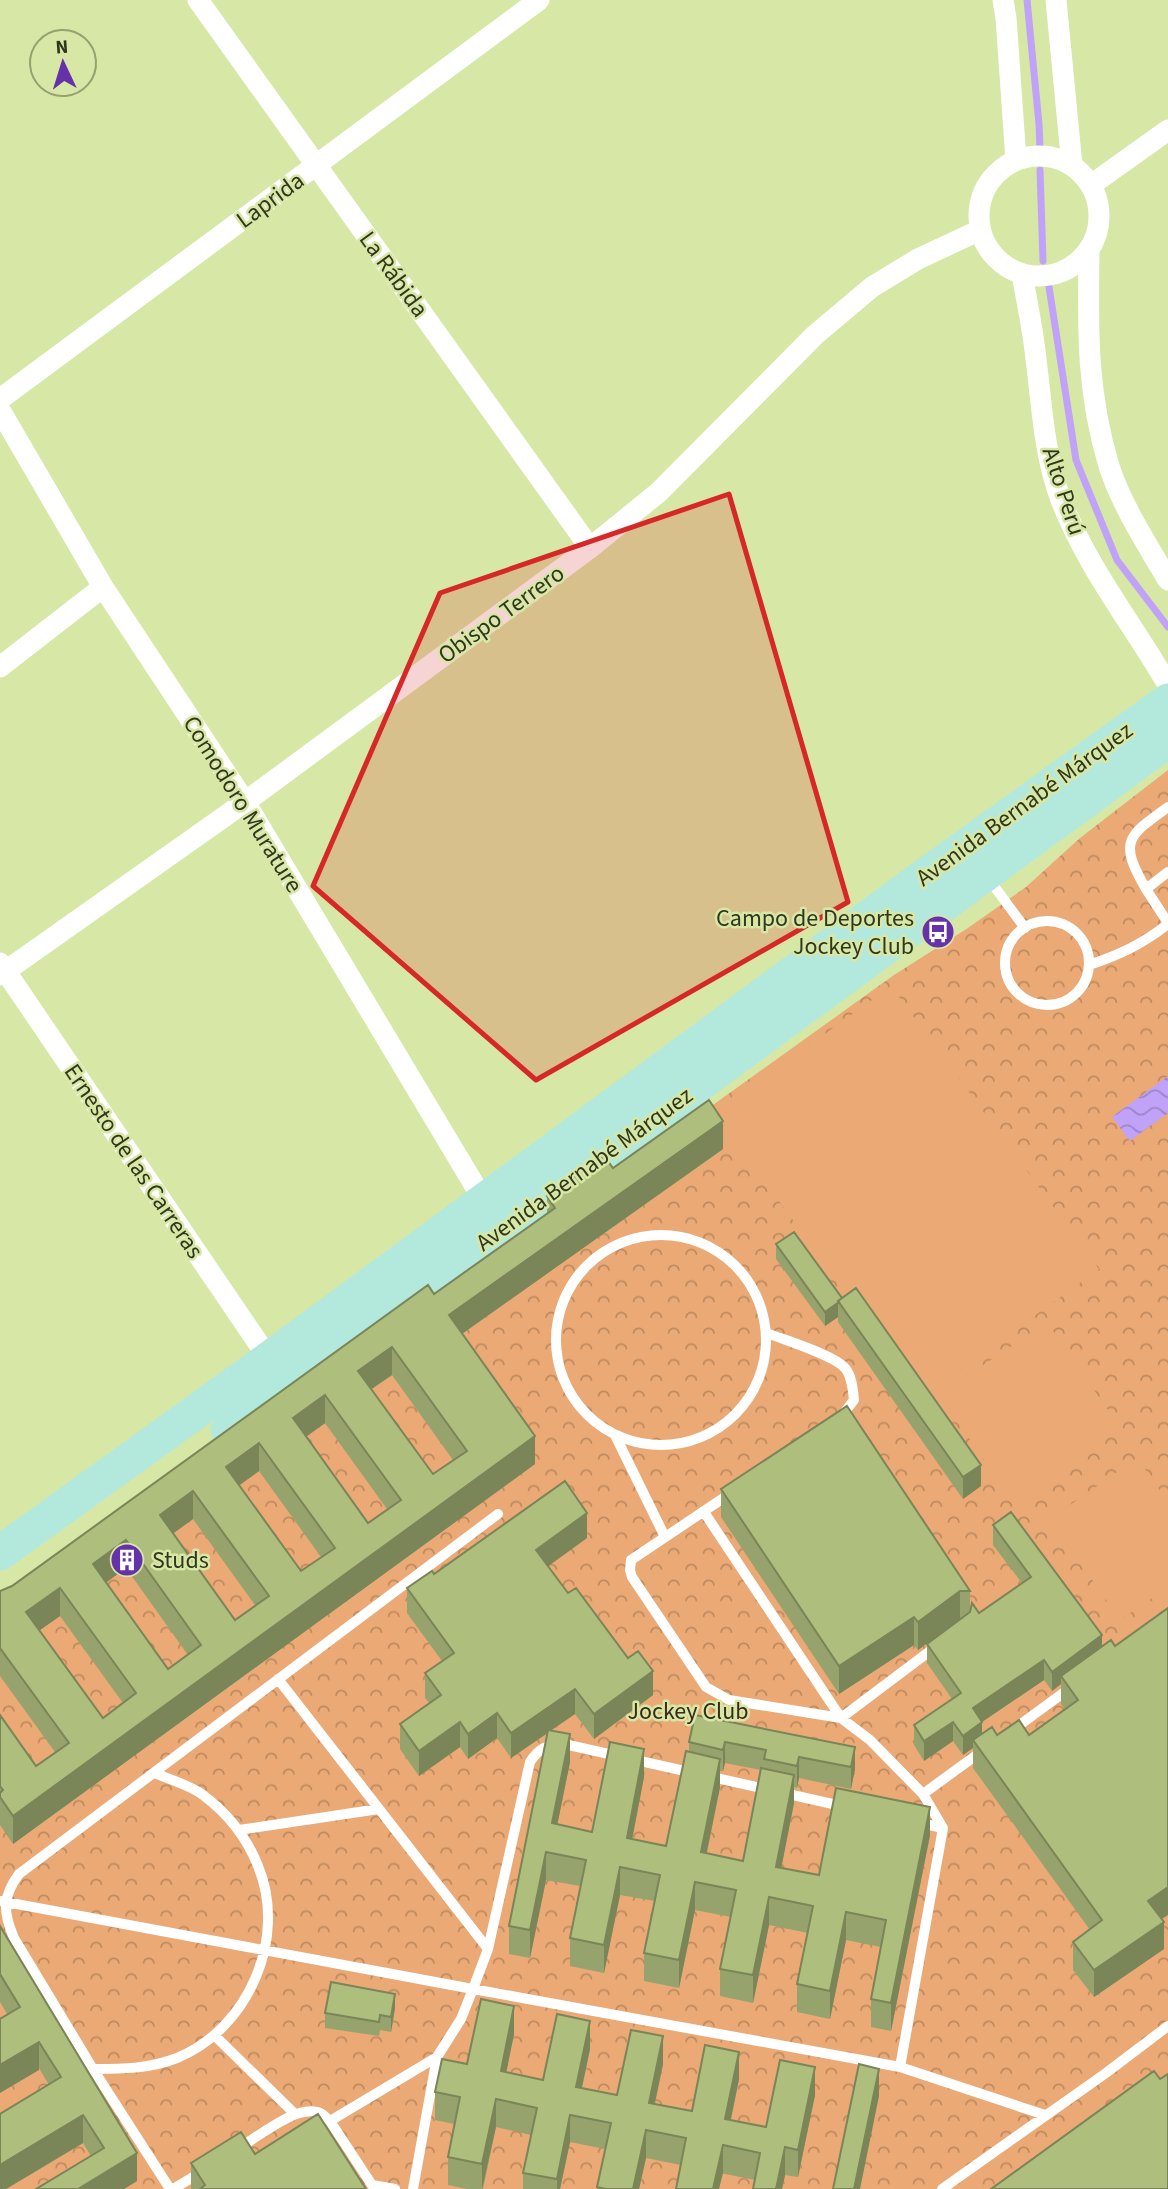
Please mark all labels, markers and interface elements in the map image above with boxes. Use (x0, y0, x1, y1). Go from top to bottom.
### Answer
north arrow (28, 28, 98, 98)
text: N (55, 34, 69, 61)
street label: Laprida (229, 164, 312, 237)
street label: La Rábida (350, 224, 437, 325)
street label: Alto Perú (1033, 442, 1094, 540)
street label: Obispo Terrero (431, 556, 572, 672)
street label: Comodoro Murature (174, 709, 311, 900)
street label: Avenida Bernabé Márquez (909, 714, 1140, 895)
place label: Campo de Deportes Jockey Club (716, 901, 914, 964)
bus stop icon: Campo de Deportes Jockey Club (919, 913, 957, 951)
street label: Ernesto de las Carreras (55, 1057, 212, 1266)
street label: Avenida Bernabé Márquez (469, 1079, 700, 1260)
building icon: Studs (108, 1541, 146, 1579)
place label: Studs (152, 1543, 209, 1578)
park label: Jockey Club (627, 1694, 749, 1729)

